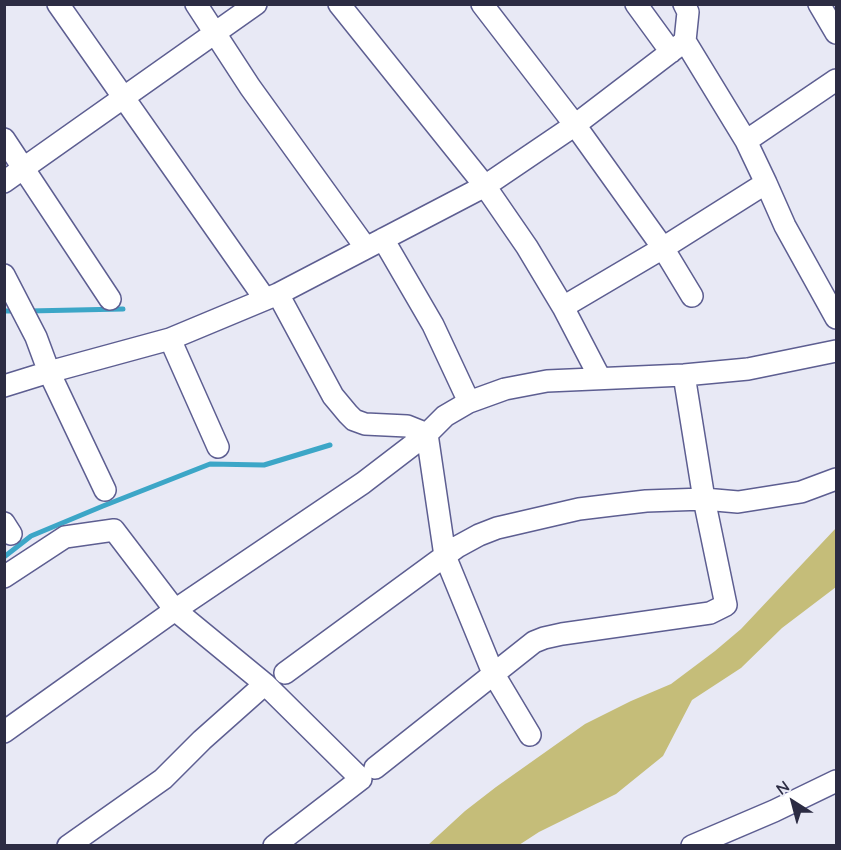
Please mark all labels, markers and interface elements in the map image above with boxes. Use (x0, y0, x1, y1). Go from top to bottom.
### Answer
north arrow (763, 772, 823, 832)
text: N (772, 776, 793, 799)

